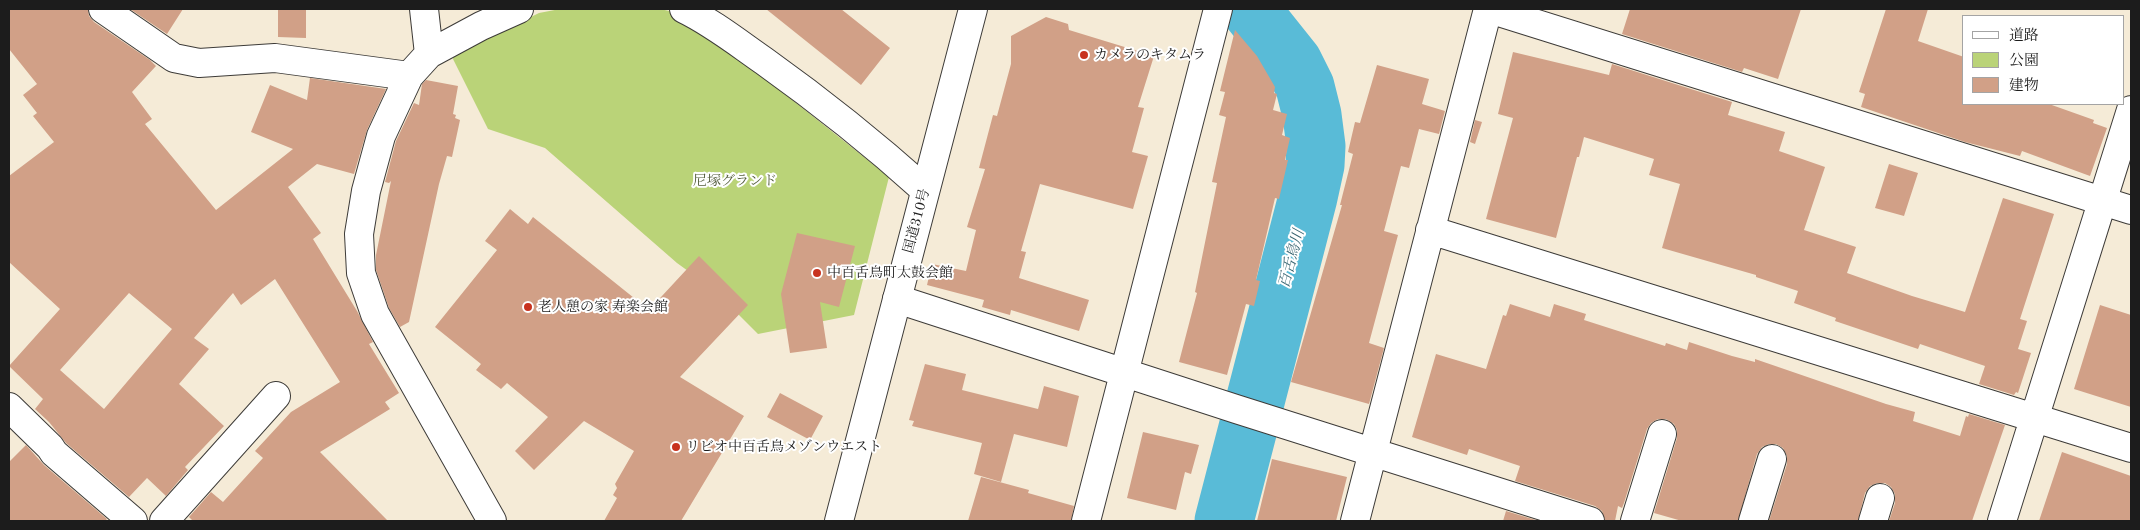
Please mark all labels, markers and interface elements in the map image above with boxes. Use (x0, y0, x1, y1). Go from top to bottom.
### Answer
legend (1962, 15, 2125, 105)
text: 道路 (2009, 29, 2039, 44)
place label: カメラのキタムラ (1094, 47, 1206, 63)
marker: カメラのキタムラ (1078, 49, 1090, 61)
text: 公園 (2009, 54, 2039, 69)
text: 建物 (2009, 79, 2039, 94)
park label: 尼塚グランド (693, 173, 777, 189)
street label: 国道310号 (900, 187, 934, 255)
water label: 百舌鳥川 (1276, 228, 1308, 290)
place label: 中百舌鳥町太鼓会館 (827, 265, 953, 281)
marker: 中百舌鳥町太鼓会館 (811, 267, 823, 279)
place label: 老人憩の家 寿楽会館 (538, 299, 668, 315)
marker: 老人憩の家 寿楽会館 (522, 301, 534, 313)
place label: リビオ中百舌鳥メゾンウエスト (686, 439, 882, 455)
marker: リビオ中百舌鳥メゾンウエスト (670, 441, 682, 453)

